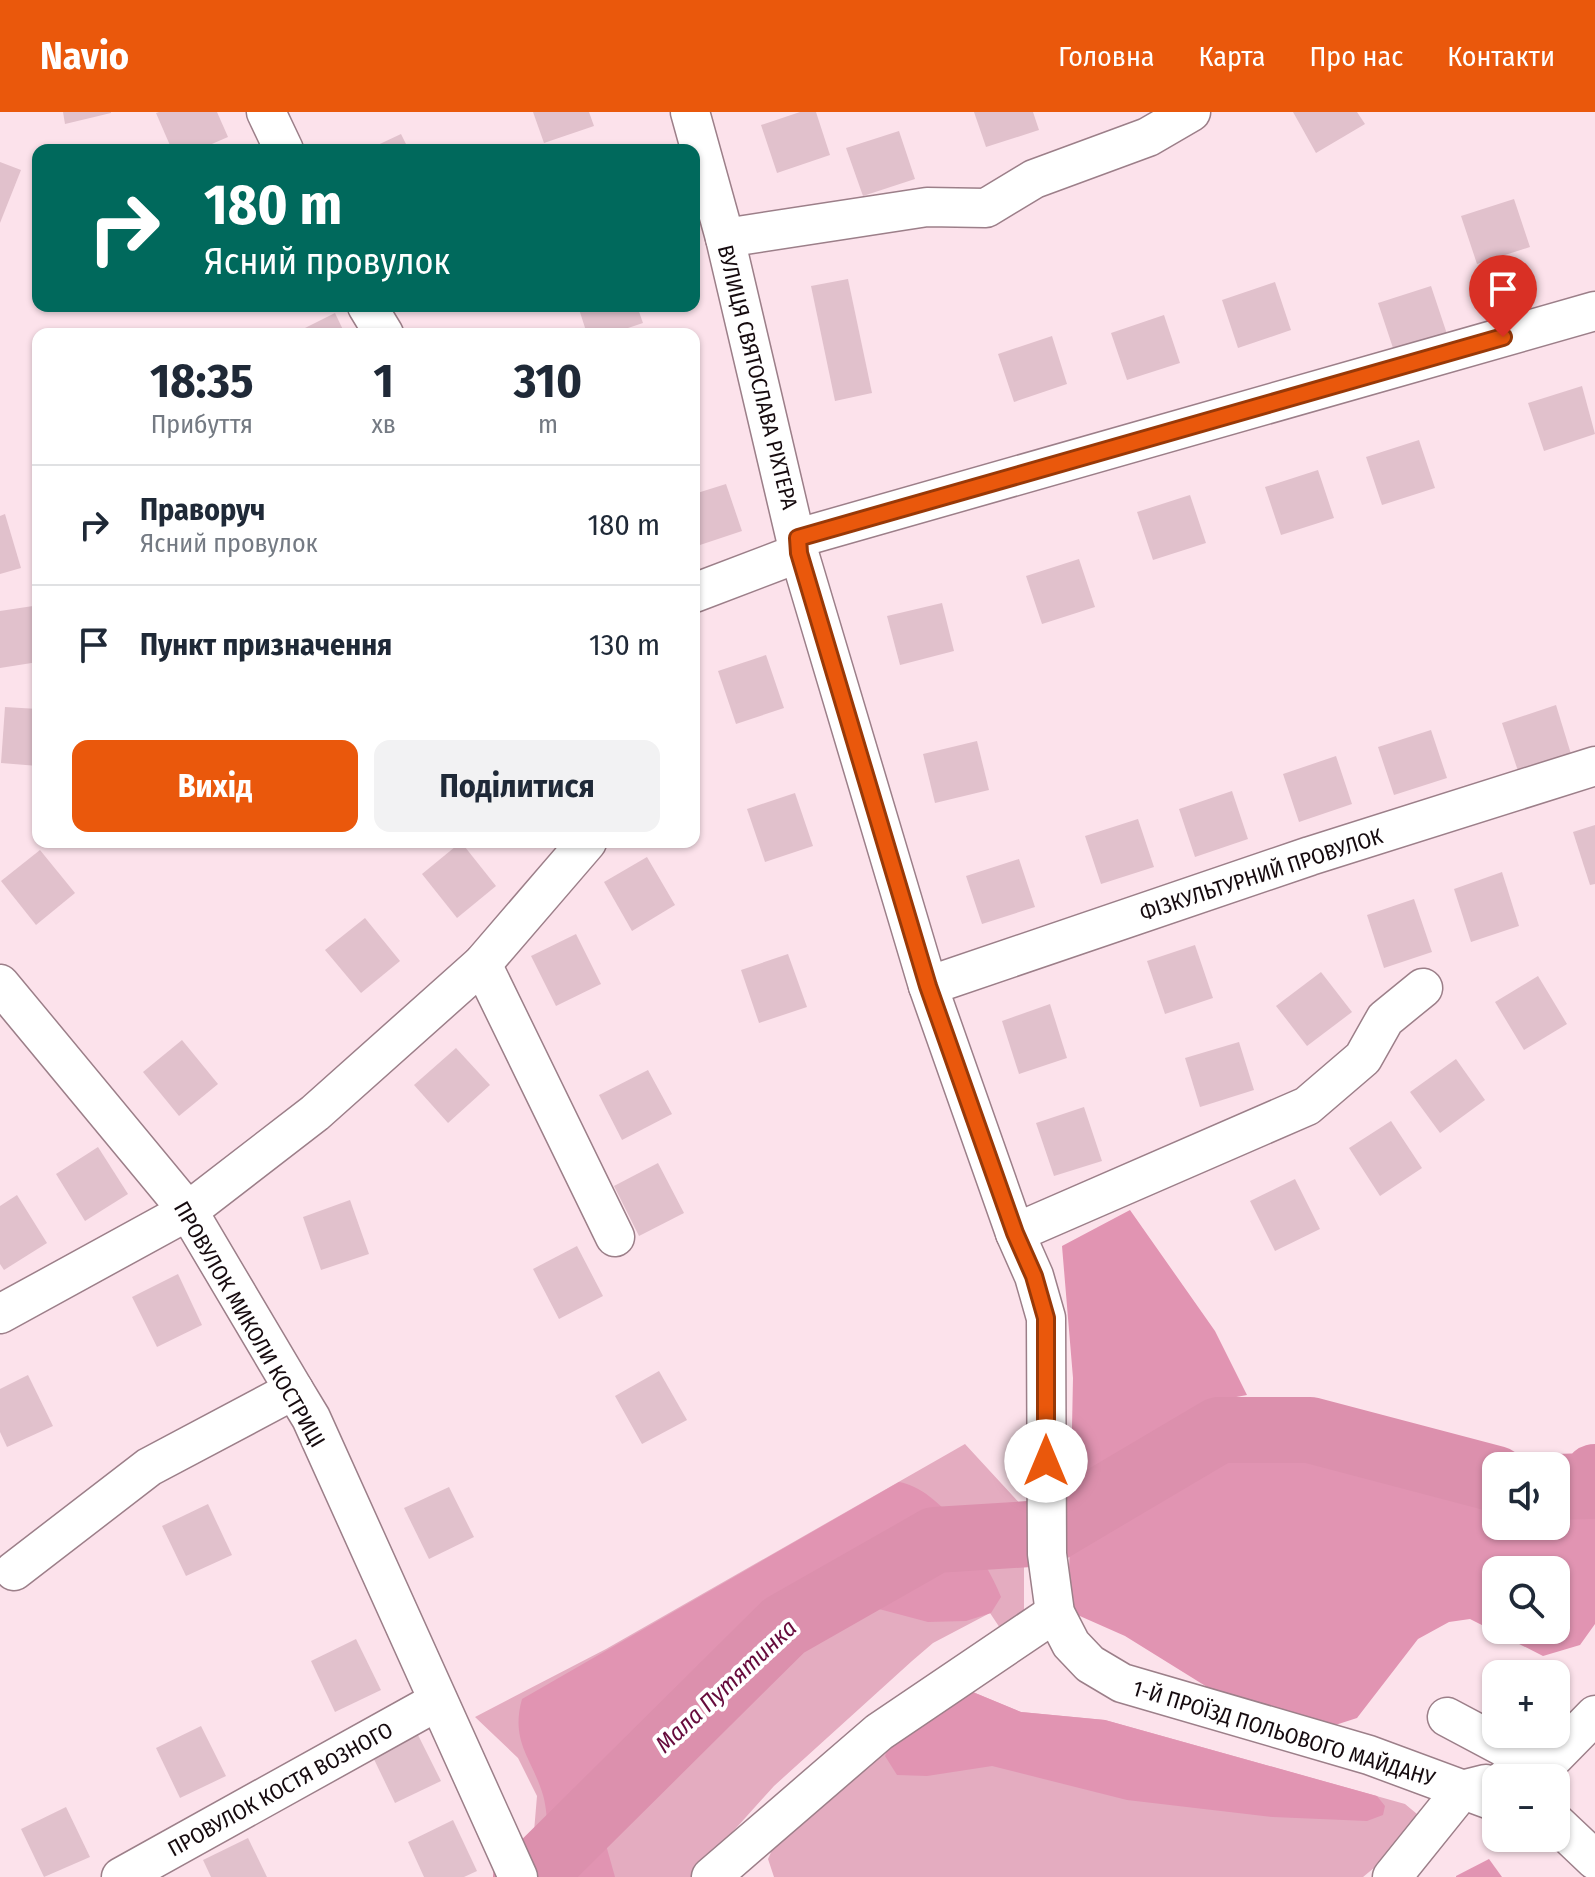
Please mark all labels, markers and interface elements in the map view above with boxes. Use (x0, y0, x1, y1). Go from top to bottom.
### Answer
text: Navio (40, 33, 129, 79)
text: Головна (1058, 40, 1155, 73)
text: Карта (1199, 40, 1265, 73)
text: Про нас (1309, 40, 1403, 73)
text: Контакти (1447, 40, 1555, 73)
text: 180 m (204, 172, 342, 239)
icon: right (72, 176, 176, 280)
text: Ясний провулок (204, 240, 450, 284)
street label: ВУЛИЦЯ СВЯТОСЛАВА РІХТЕРА (712, 242, 804, 513)
pin (1469, 255, 1537, 337)
icon: arrive (1481, 267, 1525, 311)
text: 18:35 (150, 352, 254, 410)
text: 1 (374, 352, 394, 410)
text: 310 (514, 352, 582, 410)
text: Прибуття (151, 409, 253, 440)
text: хв (371, 409, 396, 440)
text: m (538, 409, 558, 440)
text: Праворуч (140, 492, 265, 528)
icon: right (72, 503, 116, 547)
text: 180 m (588, 507, 660, 543)
text: Ясний провулок (140, 528, 318, 559)
icon: arrive (72, 623, 116, 667)
text: Пункт призначення (140, 627, 392, 663)
text: 130 m (589, 627, 660, 663)
button: Вихід (72, 740, 358, 832)
button: Поділитися (374, 740, 660, 832)
street label: ФІЗКУЛЬТУРНИЙ ПРОВУЛОК (1136, 822, 1386, 927)
street label: ПРОВУЛОК МИКОЛИ КОСТРИЦІ (168, 1196, 331, 1452)
position arrow (1004, 1419, 1088, 1503)
map controls (1482, 1452, 1570, 1852)
button: sound (1482, 1452, 1570, 1540)
button: search (1482, 1556, 1570, 1644)
water label: Мала Путятинка (650, 1614, 802, 1758)
button: + (1482, 1660, 1570, 1748)
street label: 1-Й ПРОЇЗД ПОЛЬОВОГО МАЙДАНУ (1130, 1675, 1438, 1792)
street label: ПРОВУЛОК КОСТЯ ВОЗНОГО (163, 1716, 397, 1863)
button: − (1482, 1764, 1570, 1852)

